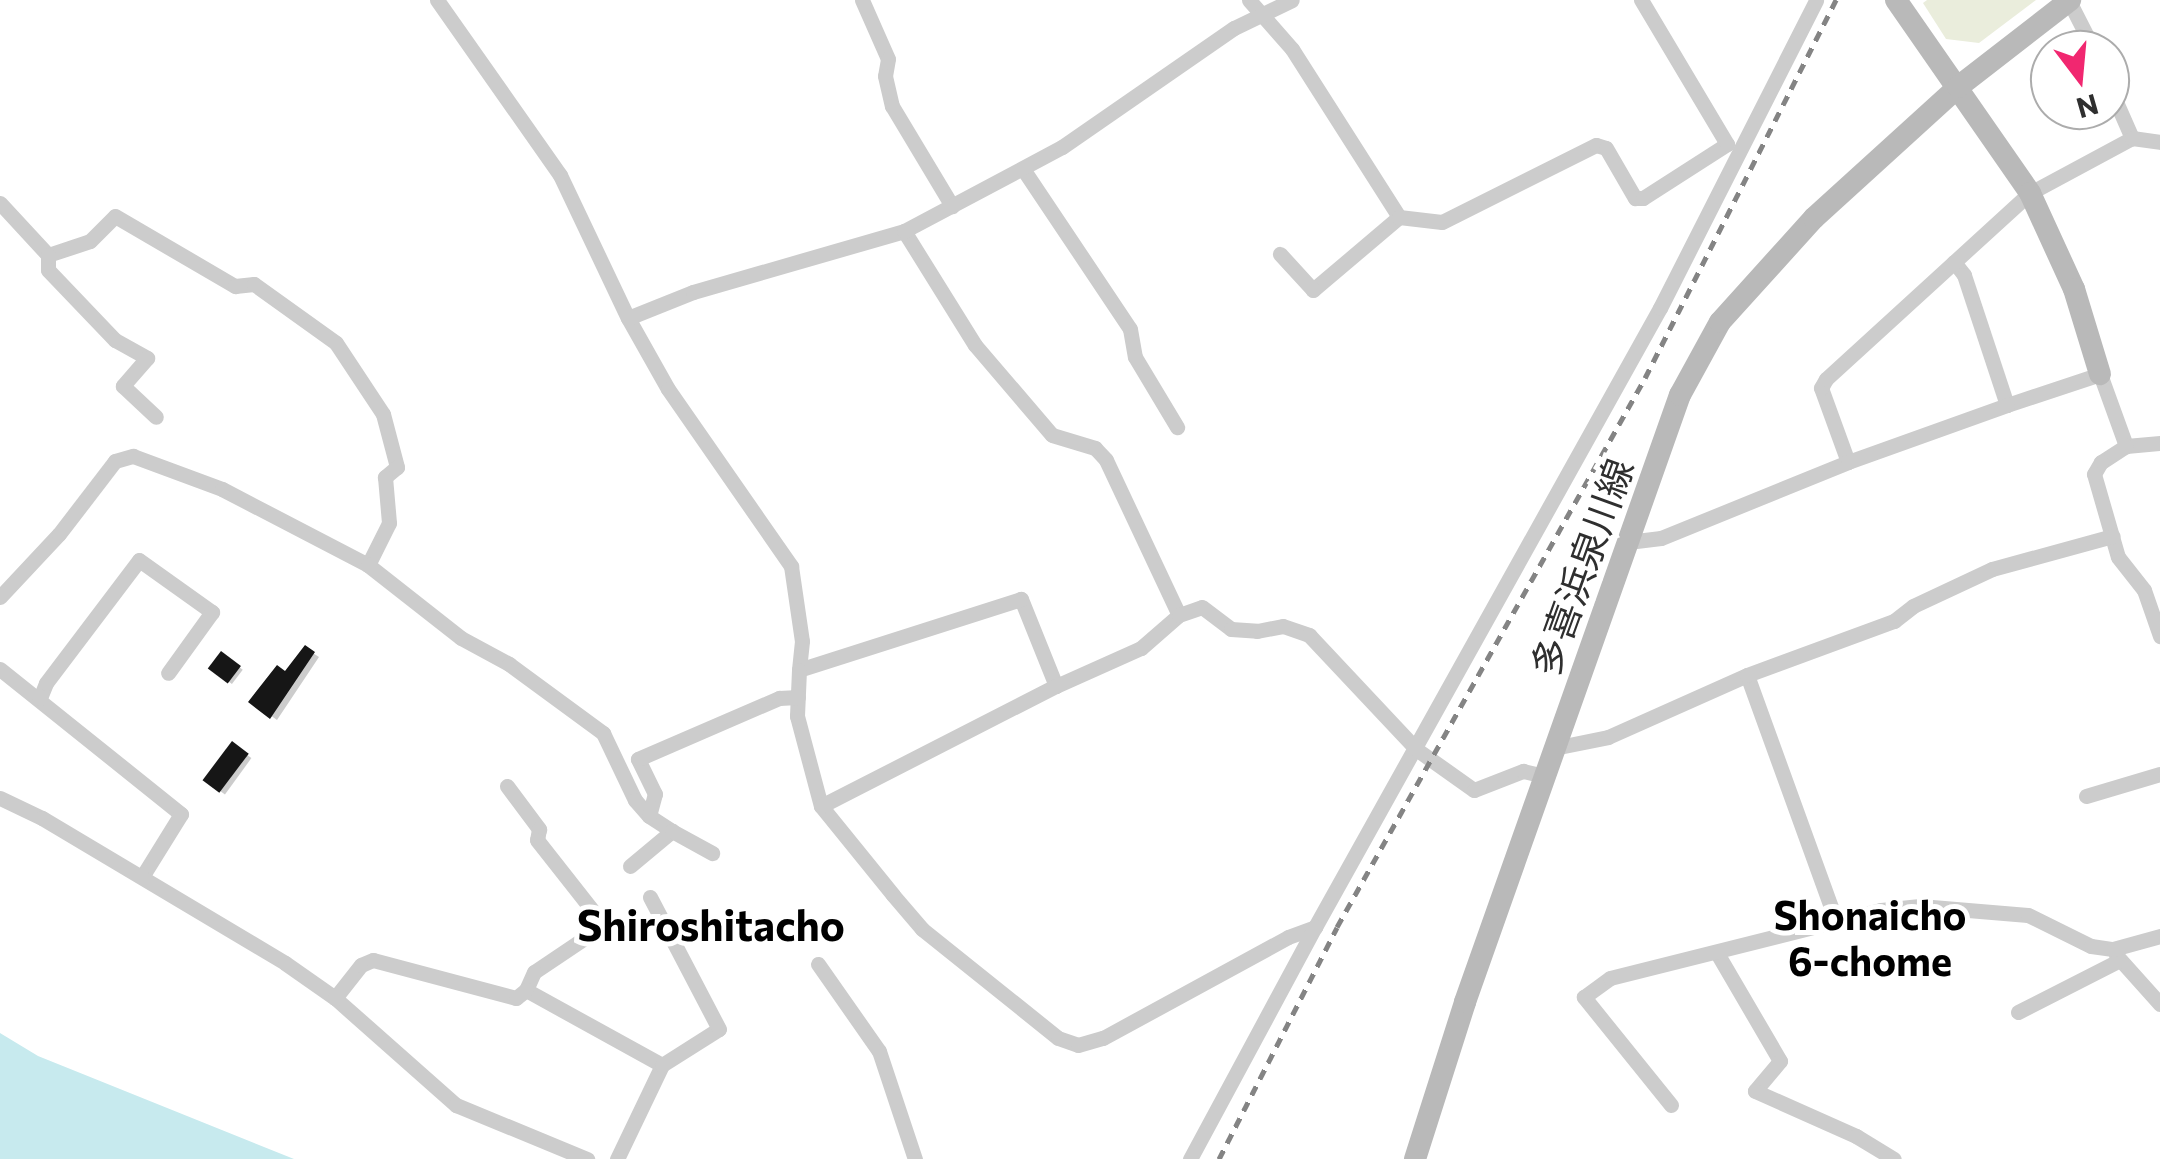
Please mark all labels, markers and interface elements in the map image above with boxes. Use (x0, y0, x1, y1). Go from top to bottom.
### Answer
north arrow (2030, 30, 2130, 130)
text: N (2073, 88, 2102, 126)
street label: 多喜浜泉川線 (1521, 452, 1641, 682)
district label: Shonaicho 6-chome (1774, 890, 1966, 984)
district label: Shiroshitacho (577, 899, 845, 949)

